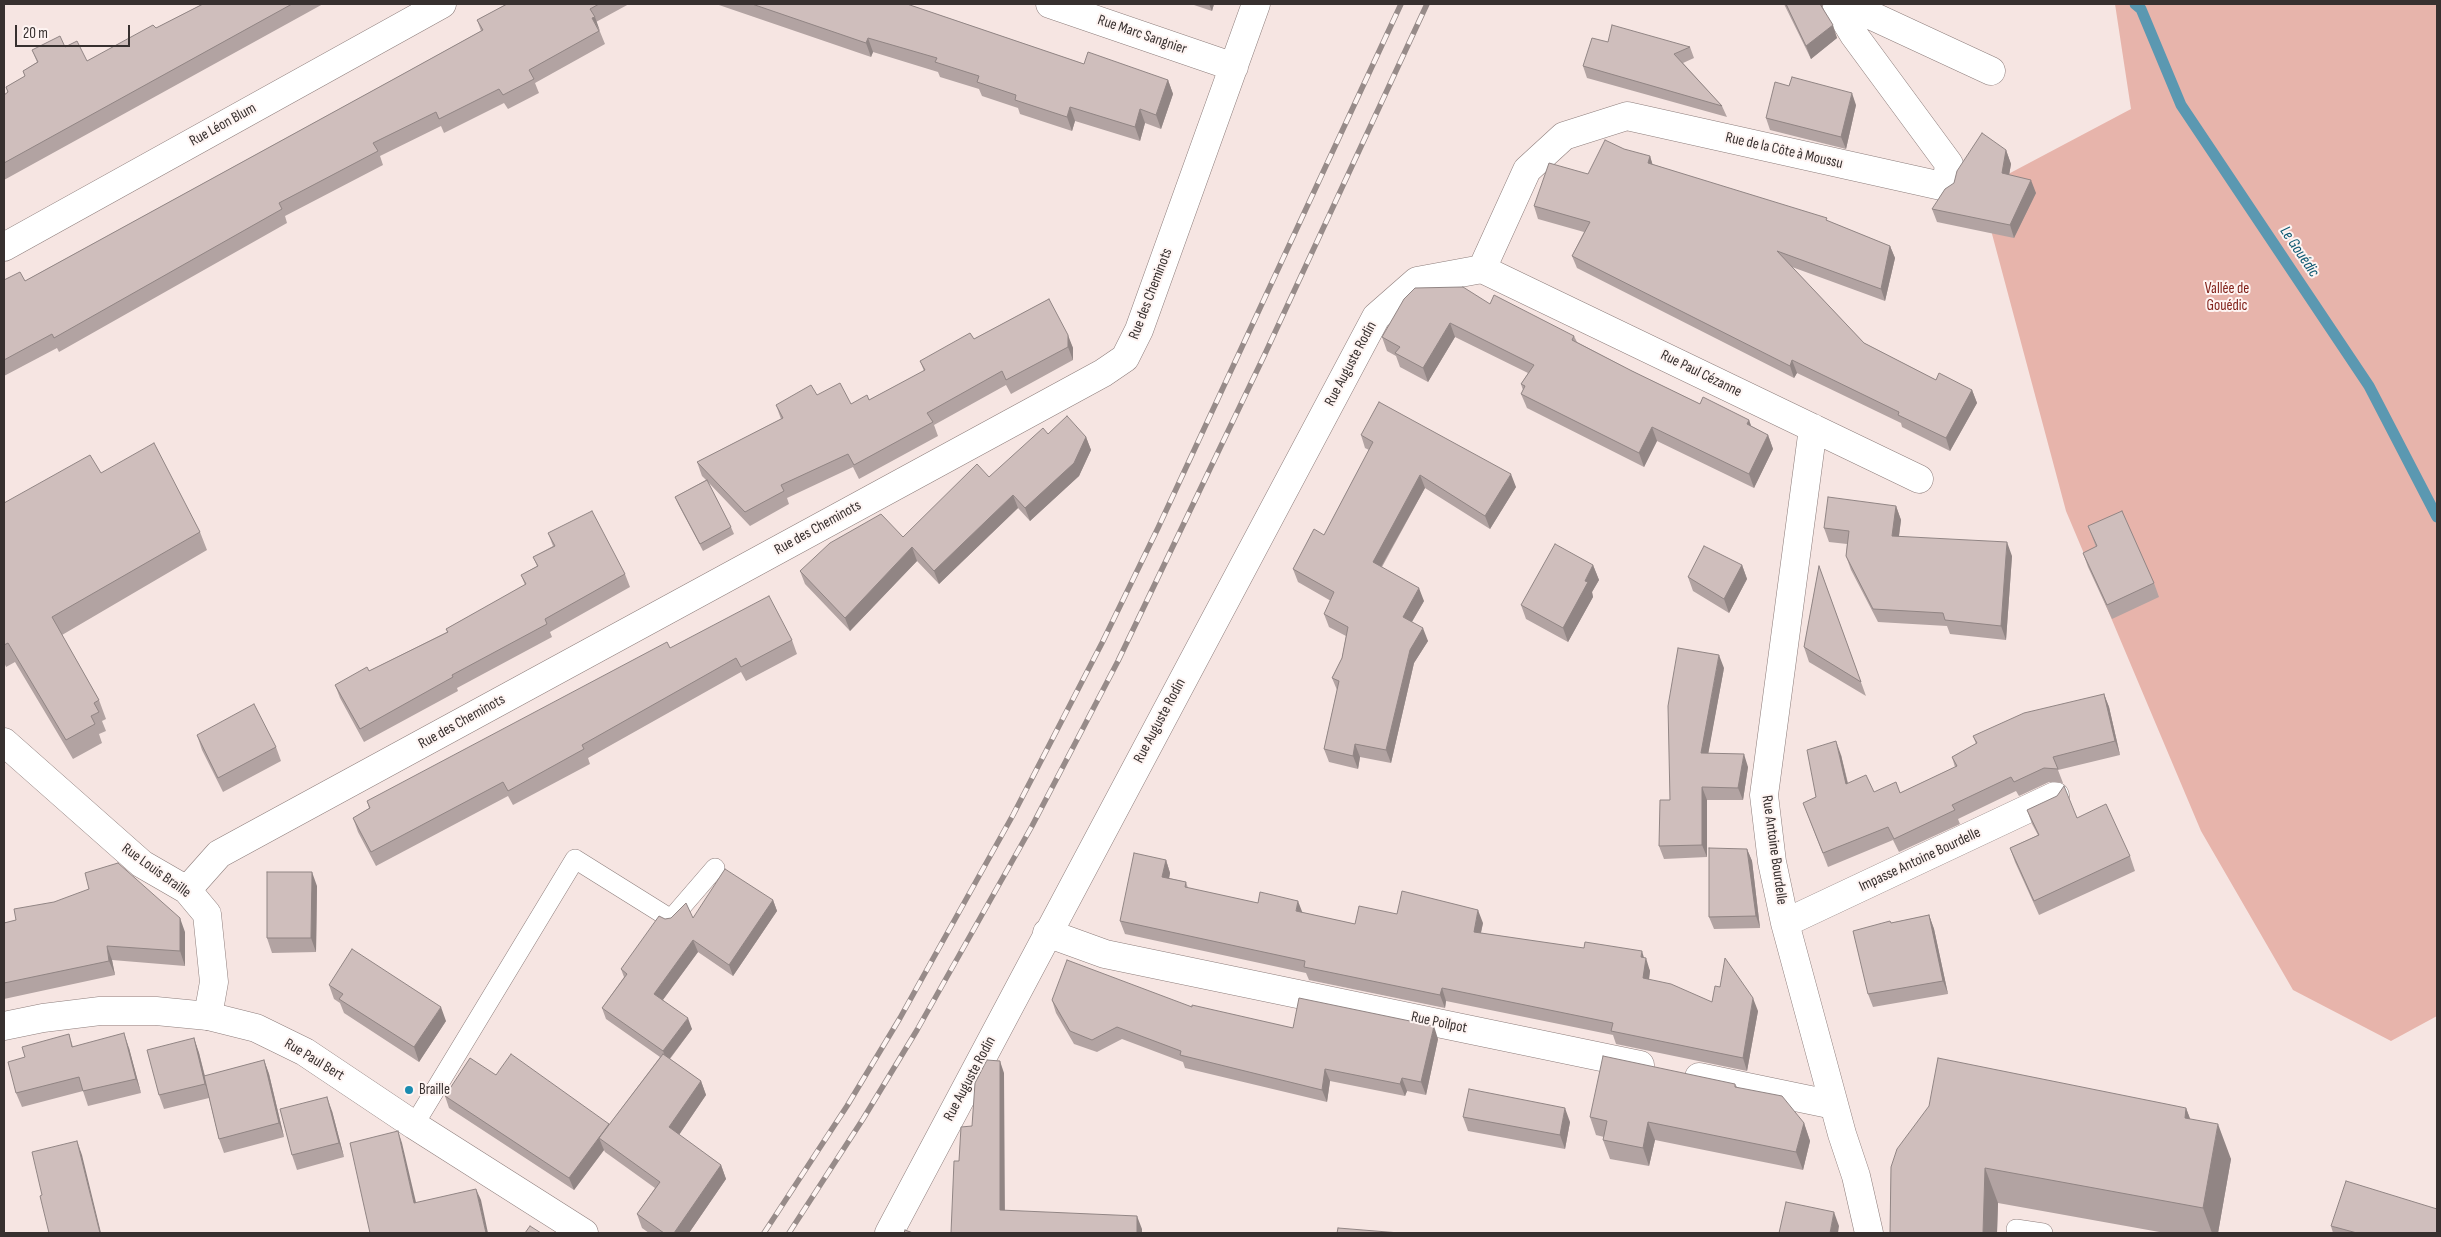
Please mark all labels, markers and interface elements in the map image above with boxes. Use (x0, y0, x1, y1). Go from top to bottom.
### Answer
street label: Rue Marc Sangnier (1095, 11, 1189, 59)
scale bar (18, 15, 132, 47)
text: 20 m (23, 24, 48, 43)
street label: Rue Léon Blum (187, 99, 259, 151)
street label: Rue de la Côte à Moussu (1724, 129, 1844, 173)
water label: Le Gouédic (2275, 223, 2323, 281)
street label: Rue des Cheminots (1125, 246, 1177, 342)
park label: Vallée de Gouédic (2205, 280, 2249, 315)
street label: Rue Auguste Rodin (1321, 319, 1381, 409)
street label: Rue Paul Cézanne (1657, 347, 1745, 401)
street label: Rue des Cheminots (772, 497, 864, 559)
street label: Rue Auguste Rodin (1130, 676, 1190, 766)
street label: Rue des Cheminots (416, 691, 508, 753)
street label: Rue Antoine Bourdelle (1757, 794, 1791, 906)
street label: Impasse Antoine Bourdelle (1856, 824, 1984, 896)
street label: Rue Louis Braille (118, 840, 194, 902)
street label: Rue Poilpot (1409, 1008, 1469, 1038)
street label: Rue Auguste Rodin (940, 1034, 1000, 1124)
street label: Rue Paul Bert (281, 1035, 347, 1085)
place label: Braille (419, 1081, 450, 1099)
marker: Braille (403, 1084, 415, 1096)

